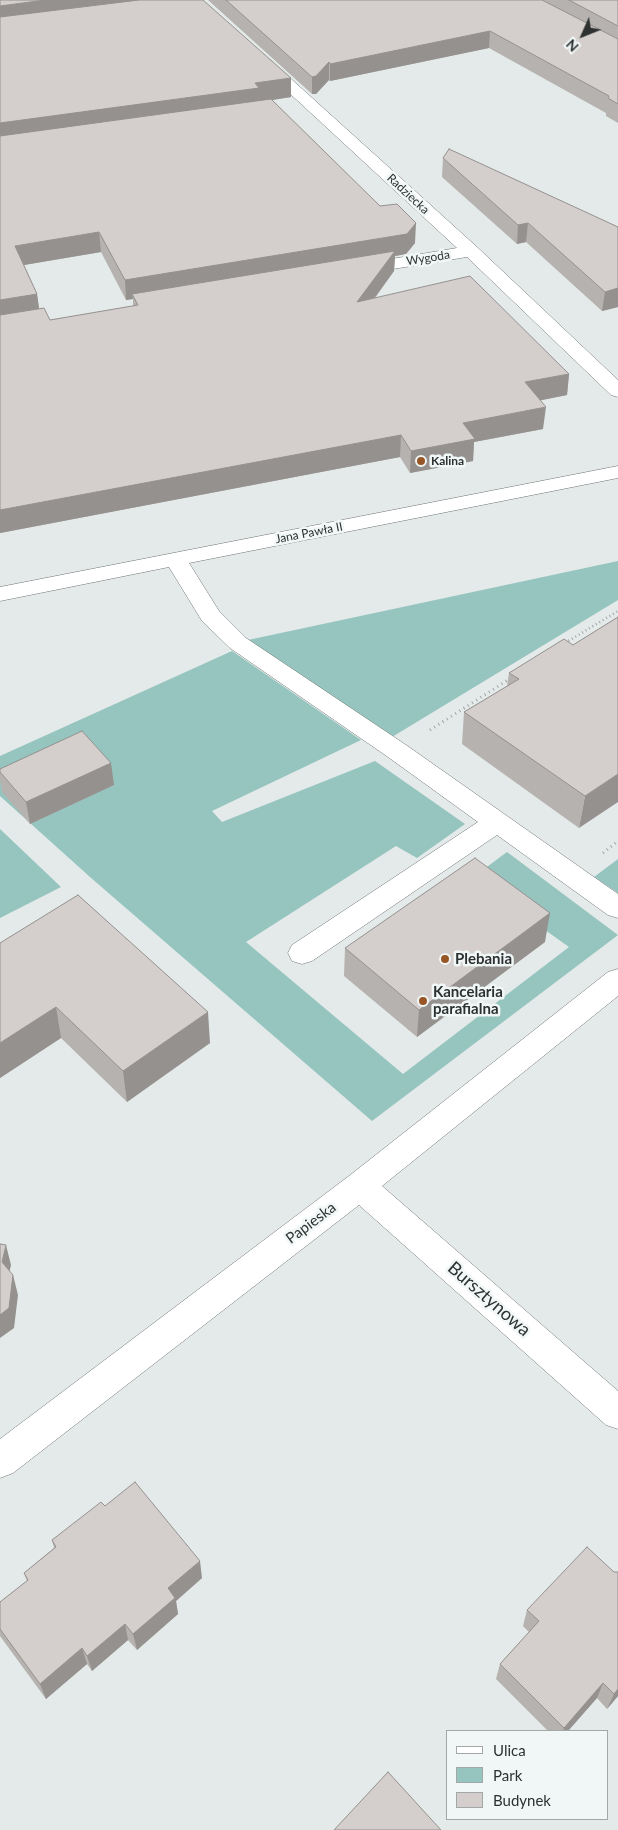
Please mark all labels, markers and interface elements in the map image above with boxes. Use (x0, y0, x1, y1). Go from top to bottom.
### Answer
north arrow (558, 10, 608, 60)
text: N (562, 36, 582, 56)
street label: Radziecka (384, 171, 432, 217)
street label: Wygoda (405, 247, 451, 269)
place label: Kalina (431, 454, 464, 468)
marker: Kalina (415, 455, 427, 467)
street label: Jana Pawła II (274, 519, 344, 547)
place label: Plebania (455, 950, 512, 968)
marker: Plebania (439, 953, 451, 965)
place label: Kancelaria parafialna (433, 983, 503, 1018)
marker: Kancelaria parafialna (417, 995, 429, 1007)
street label: Papieska (283, 1198, 339, 1248)
street label: Bursztynowa (443, 1257, 535, 1341)
legend (446, 1730, 608, 1820)
text: Ulica (493, 1741, 526, 1759)
text: Park (493, 1766, 522, 1784)
text: Budynek (493, 1791, 551, 1809)

